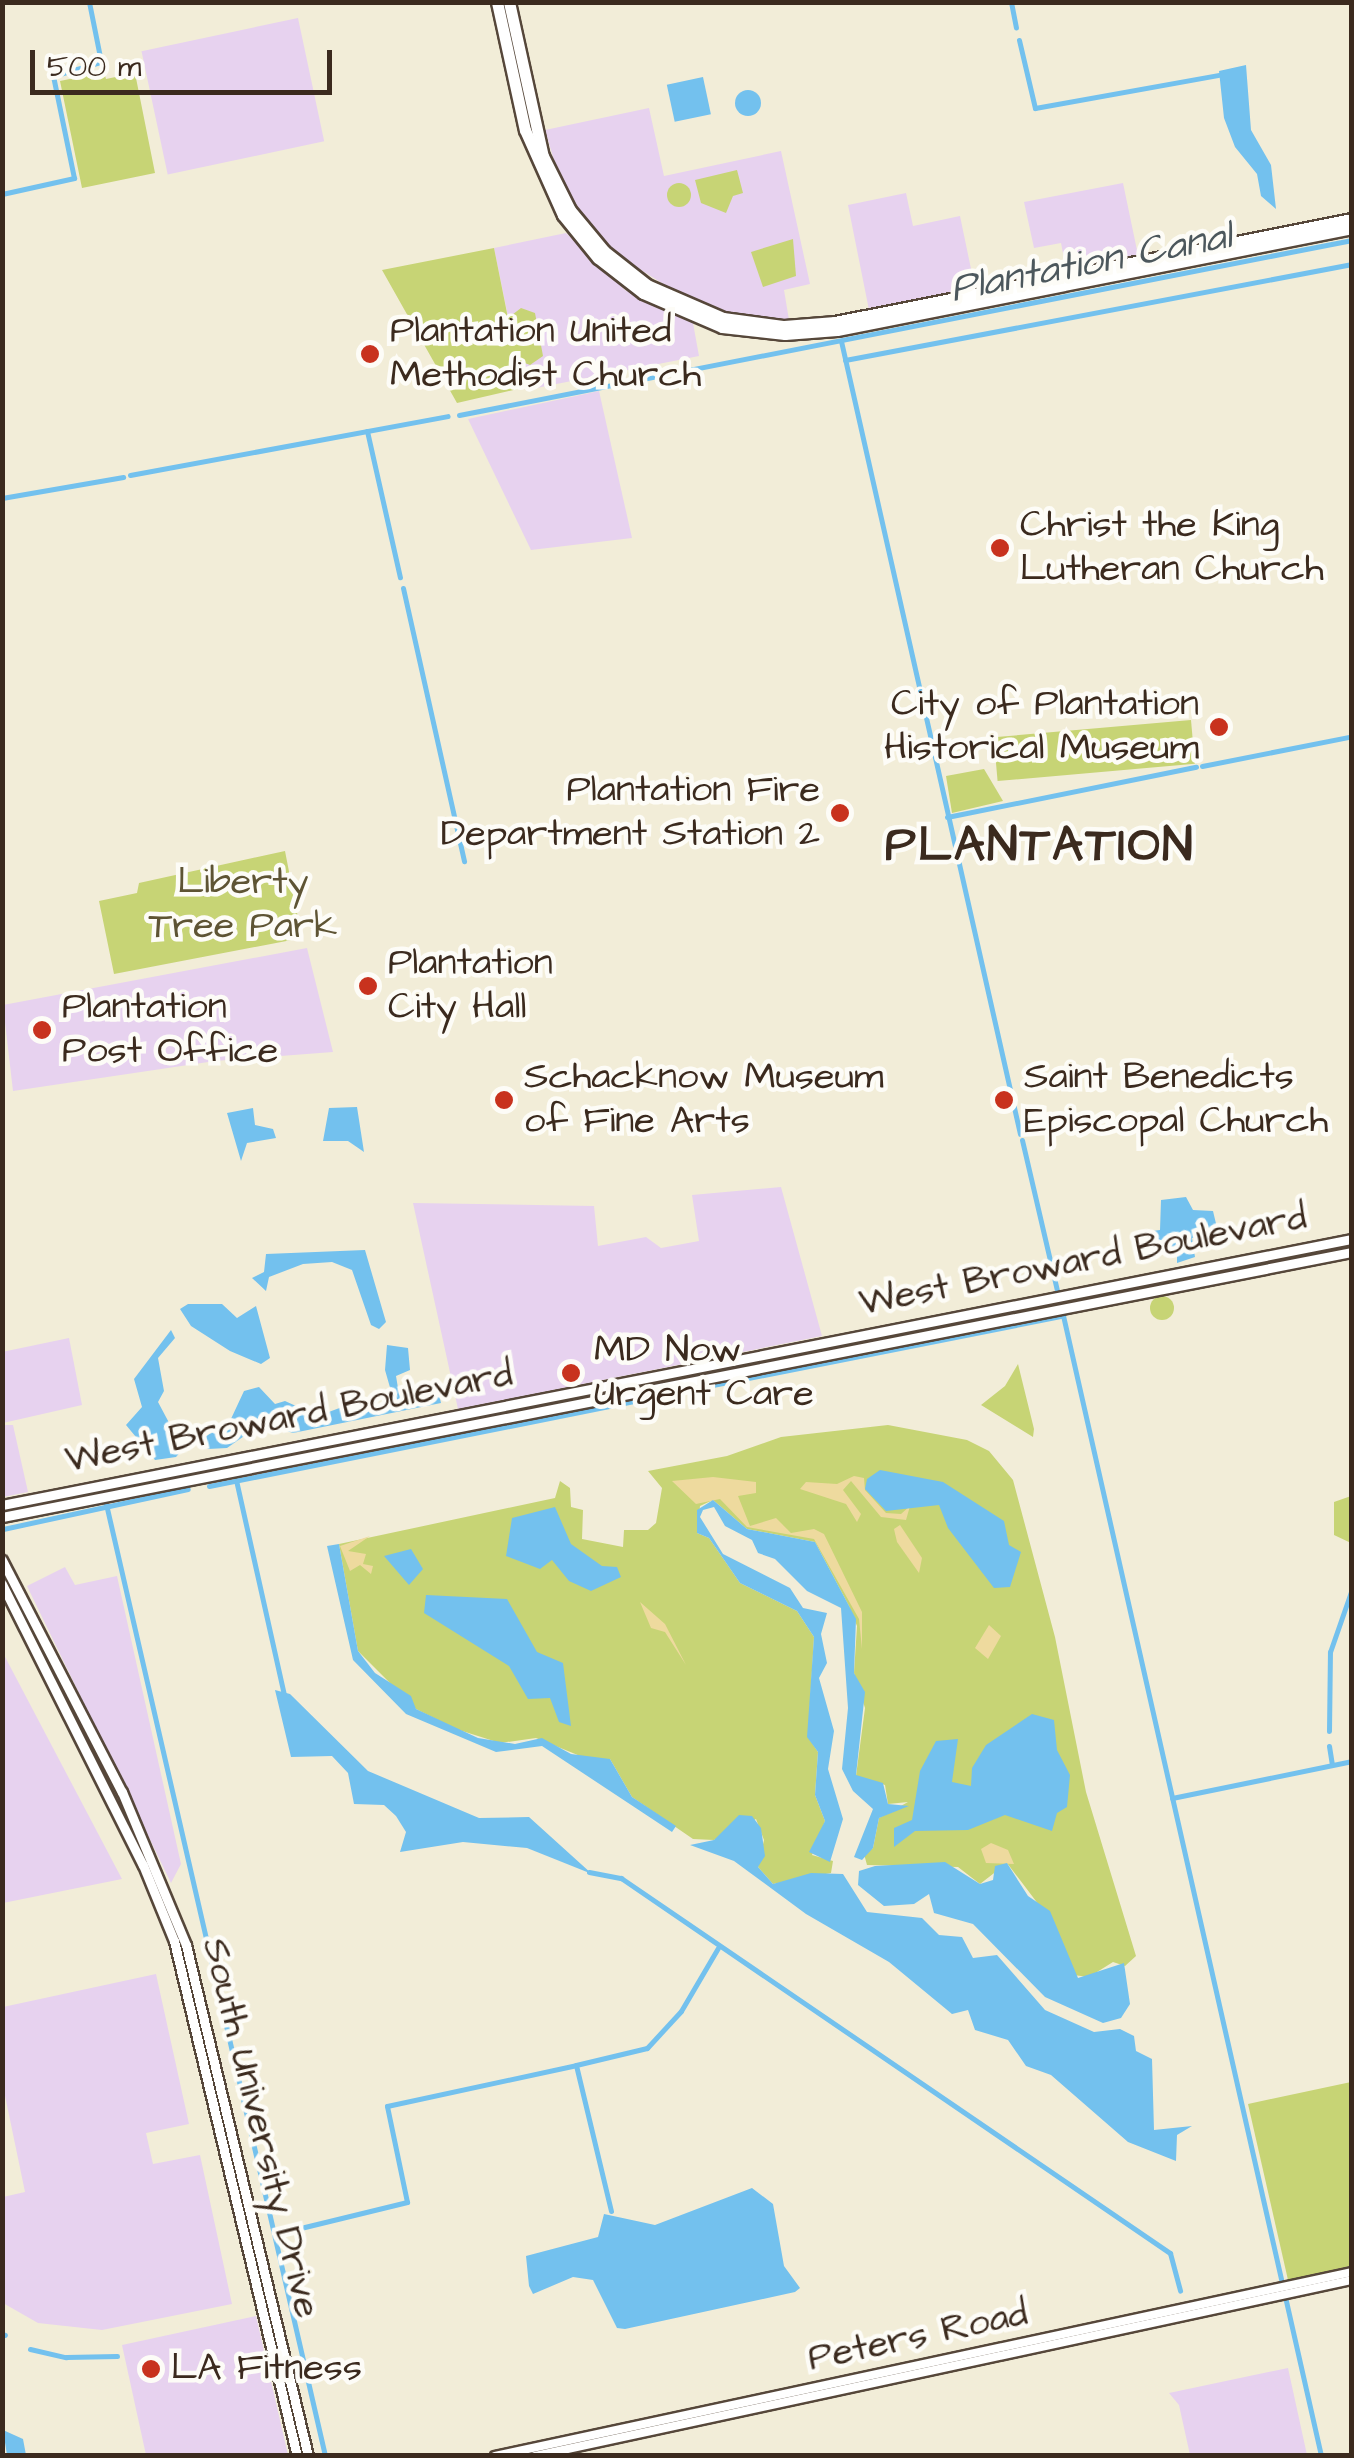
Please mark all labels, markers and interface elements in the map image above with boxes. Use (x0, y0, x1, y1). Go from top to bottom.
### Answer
scale bar (35, 30, 338, 92)
text: 500 m (47, 46, 141, 88)
water label: Plantation Canal (947, 212, 1235, 314)
place label: Plantation United Methodist Church (390, 309, 701, 398)
marker: Plantation United Methodist Church (359, 343, 381, 365)
place label: Christ the King Lutheran Church (1020, 503, 1324, 592)
marker: Christ the King Lutheran Church (989, 537, 1011, 559)
place label: City of Plantation Historical Museum (884, 682, 1199, 772)
marker: City of Plantation Historical Museum (1208, 716, 1230, 738)
place label: Plantation Fire Department Station 2 (441, 768, 820, 858)
marker: Plantation Fire Department Station 2 (829, 802, 851, 824)
district label: PLANTATION (885, 818, 1195, 876)
park label: Liberty Tree Park (149, 860, 337, 949)
place label: Plantation City Hall (388, 941, 553, 1030)
marker: Plantation City Hall (357, 975, 379, 997)
place label: Plantation Post Office (62, 985, 278, 1074)
marker: Plantation Post Office (31, 1019, 53, 1041)
place label: Schacknow Museum of Fine Arts (524, 1055, 884, 1144)
place label: Saint Benedicts Episcopal Church (1024, 1055, 1328, 1144)
marker: Schacknow Museum of Fine Arts (493, 1089, 515, 1111)
marker: Saint Benedicts Episcopal Church (993, 1089, 1015, 1111)
street label: West Broward Boulevard (855, 1195, 1311, 1327)
place label: MD Now Urgent Care (594, 1328, 814, 1418)
street label: West Broward Boulevard (61, 1352, 517, 1484)
marker: MD Now Urgent Care (558, 1360, 584, 1386)
street label: South University Drive (191, 1933, 329, 2323)
street label: Peters Road (804, 2291, 1032, 2383)
place label: LA Fitness (171, 2346, 362, 2392)
marker: LA Fitness (140, 2358, 162, 2380)

